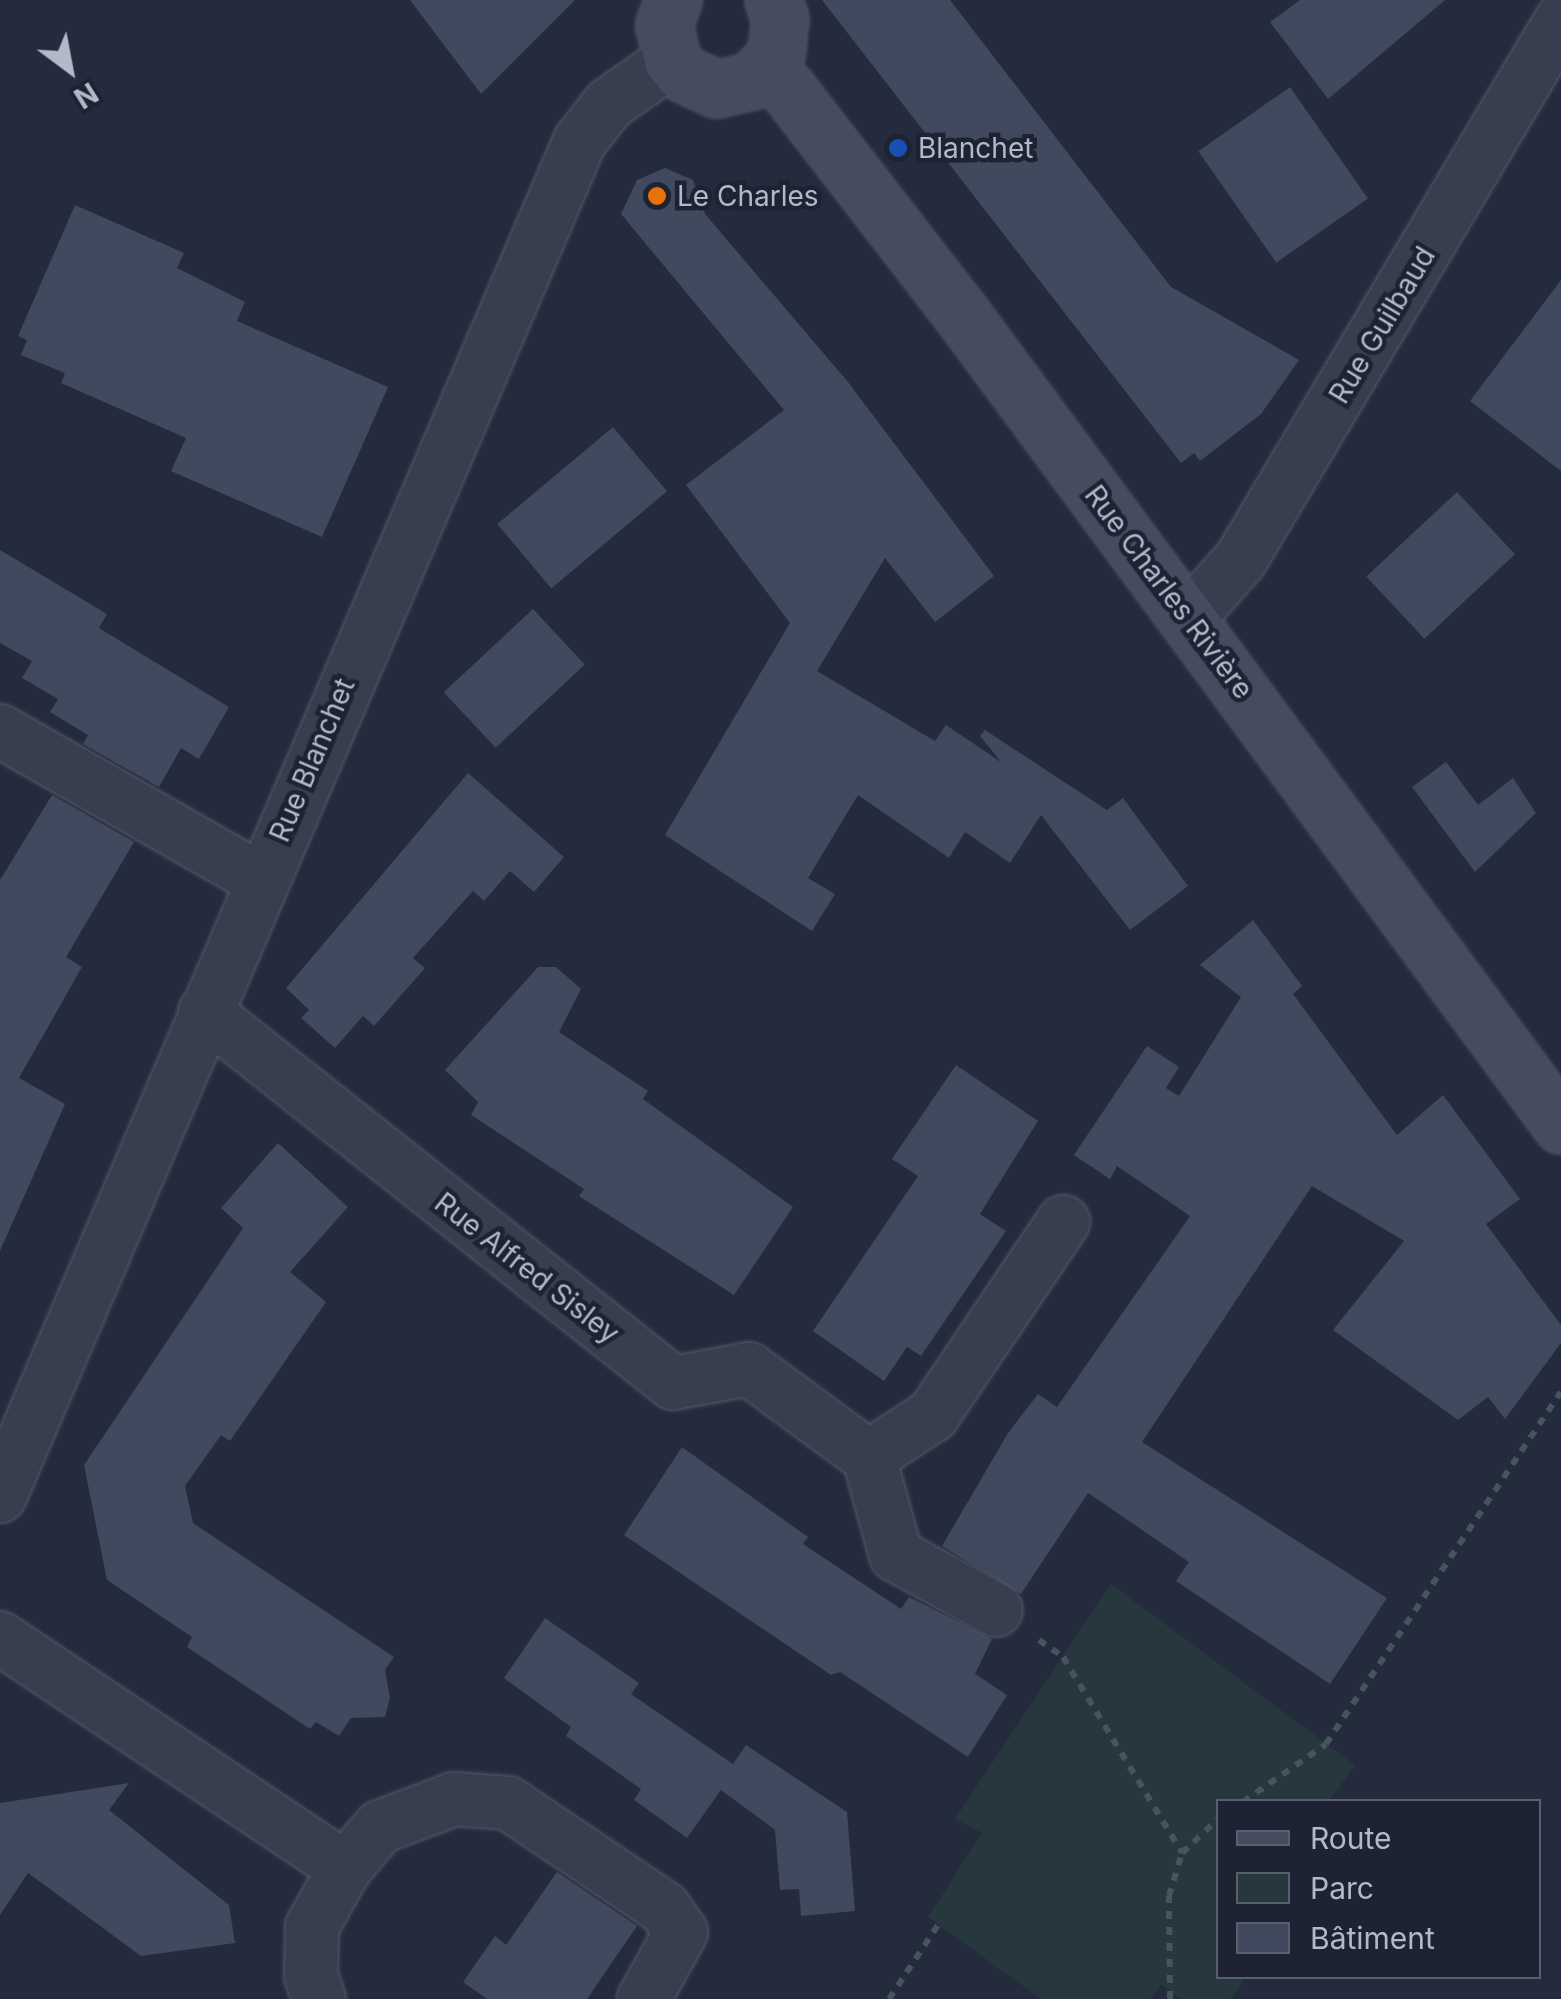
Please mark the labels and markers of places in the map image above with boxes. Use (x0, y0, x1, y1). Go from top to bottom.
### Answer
place label: Blanchet (918, 131, 1033, 165)
marker: Blanchet (887, 137, 909, 159)
place label: Le Charles (677, 179, 819, 213)
marker: Le Charles (646, 185, 668, 207)

